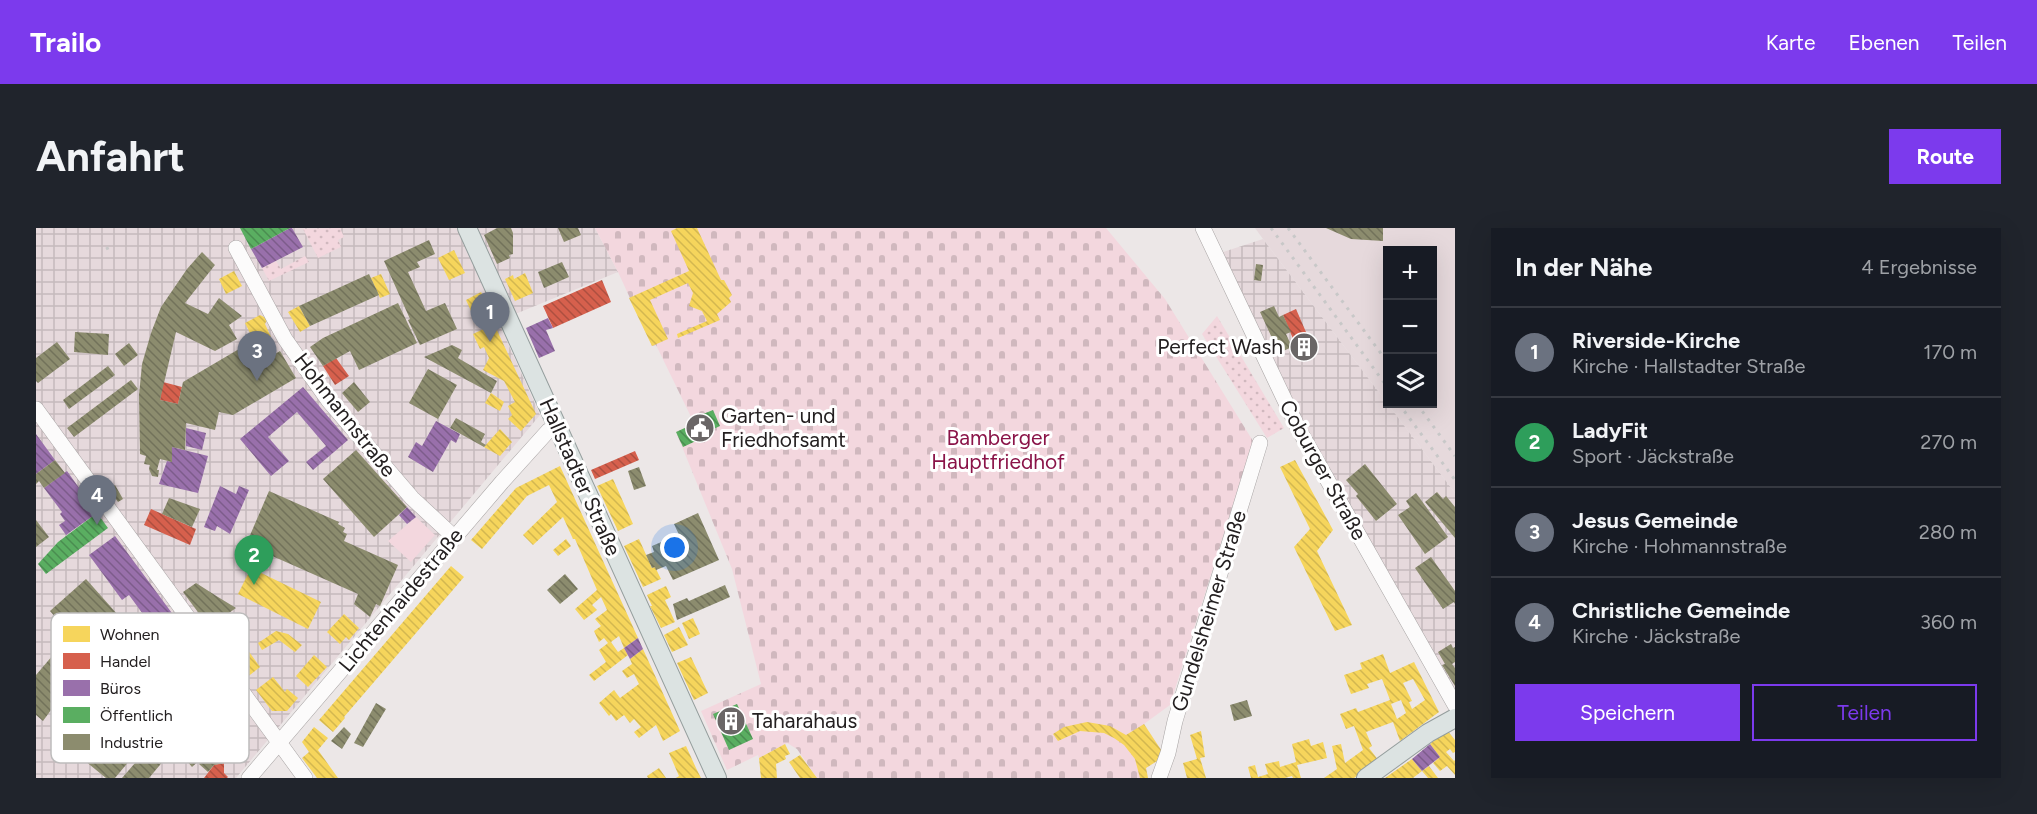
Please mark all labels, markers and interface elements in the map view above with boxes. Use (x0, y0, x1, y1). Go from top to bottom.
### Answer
text: Trailo (30, 25, 101, 59)
text: Karte (1766, 30, 1815, 55)
text: Ebenen (1848, 30, 1920, 55)
text: Teilen (1953, 30, 2007, 55)
button: Route (1889, 129, 2001, 184)
text: Anfahrt (36, 131, 185, 182)
map controls (1383, 246, 1437, 408)
button: + (1383, 246, 1437, 300)
text: In der Nähe (1515, 251, 1652, 283)
text: 4 Ergebnisse (1861, 255, 1977, 279)
pin: 1 (470, 292, 510, 342)
button: − (1383, 300, 1437, 354)
text: Riverside-Kirche (1572, 327, 1740, 354)
building icon: Perfect Wash (1288, 331, 1320, 363)
pin: 3 (238, 332, 276, 381)
place label: Perfect Wash (1157, 334, 1283, 359)
text: 1 (1530, 340, 1539, 364)
text: 170 m (1923, 340, 1977, 364)
street label: Hohmannstraße (289, 348, 402, 482)
button: layers (1383, 354, 1437, 408)
text: Kirche · Hallstadter Straße (1572, 354, 1805, 378)
street label: Hallstadter Straße (534, 394, 626, 560)
street label: Coburger Straße (1275, 395, 1372, 544)
place label: Garten- und Friedhofsamt (721, 403, 846, 452)
public building icon: Garten- und Friedhofsamt (684, 412, 716, 444)
text: LadyFit (1572, 417, 1648, 444)
park label: Bamberger Hauptfriedhof (931, 425, 1065, 474)
text: 2 (1529, 430, 1540, 454)
text: 270 m (1920, 430, 1977, 454)
text: Sport · Jäckstraße (1572, 444, 1734, 468)
pin: 4 (78, 476, 116, 525)
street label: Gundelsheimer Straße (1166, 507, 1251, 715)
text: Jesus Gemeinde (1572, 507, 1738, 534)
text: 3 (1529, 520, 1540, 544)
text: 280 m (1919, 520, 1977, 544)
street label: Lichtenhaidestraße (333, 523, 468, 677)
your location (660, 533, 689, 562)
text: Kirche · Hohmannstraße (1572, 534, 1787, 558)
pin: 2 (234, 536, 274, 585)
text: Christliche Gemeinde (1572, 597, 1790, 624)
text: 4 (1528, 610, 1541, 634)
text: 360 m (1920, 610, 1977, 634)
legend (51, 613, 249, 763)
text: Kirche · Jäckstraße (1572, 624, 1741, 648)
text: Wohnen (100, 625, 160, 644)
text: Handel (100, 652, 151, 671)
text: Büros (100, 679, 141, 698)
button: Speichern (1515, 684, 1740, 741)
button: Teilen (1752, 684, 1977, 741)
building icon: Taharahaus (715, 705, 747, 737)
text: Öffentlich (100, 706, 173, 725)
place label: Taharahaus (752, 708, 857, 733)
text: Industrie (100, 733, 163, 752)

